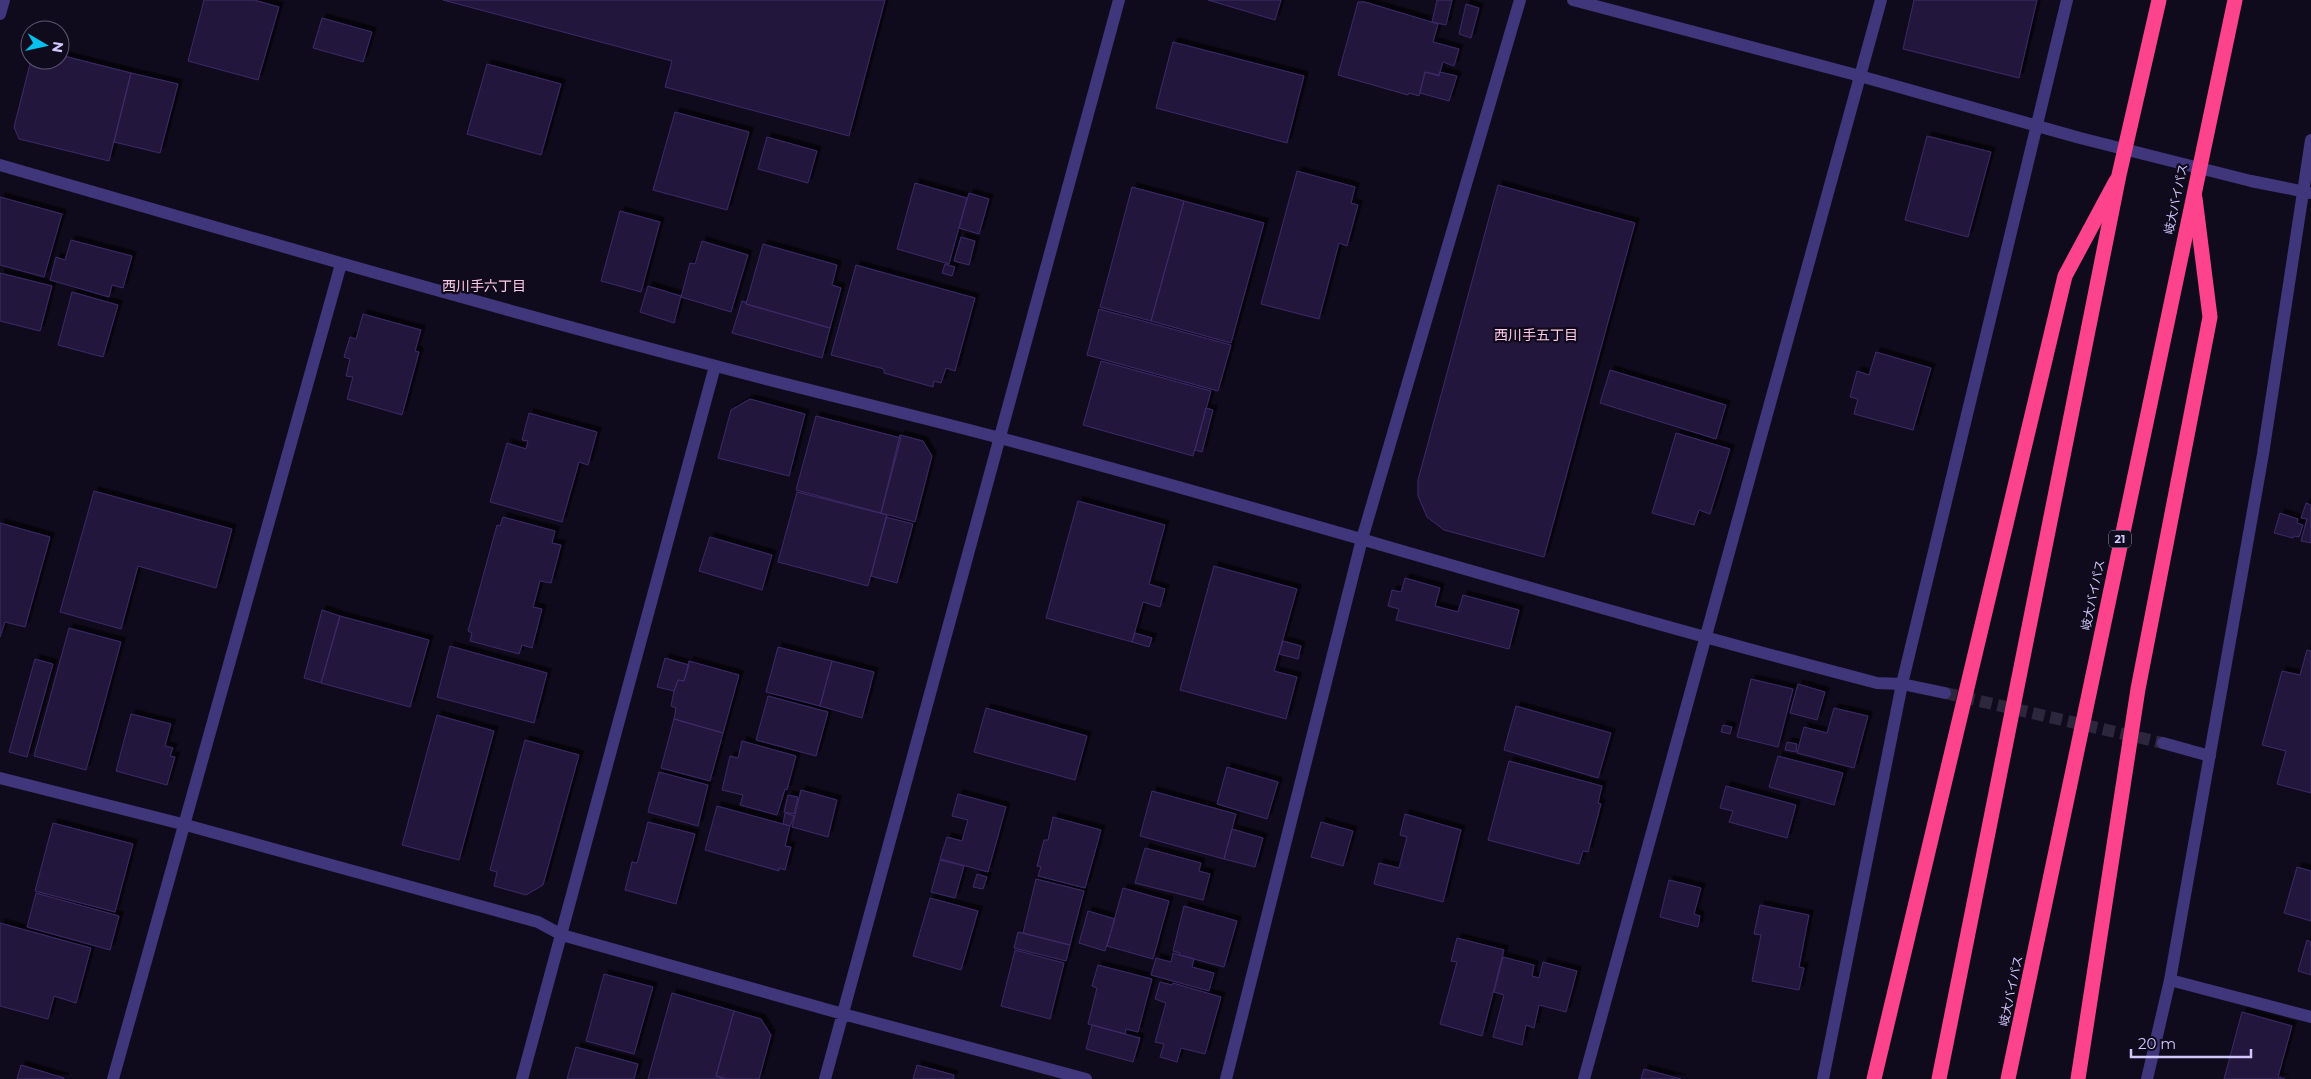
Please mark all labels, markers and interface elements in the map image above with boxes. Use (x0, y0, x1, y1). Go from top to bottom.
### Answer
north arrow (20, 20, 70, 70)
text: N (48, 40, 68, 54)
street label: 岐大バイパス (2161, 162, 2190, 236)
district label: 西川手六丁目 (442, 277, 526, 295)
district label: 西川手五丁目 (1494, 326, 1578, 344)
road number: 21 (2109, 530, 2131, 548)
street label: 岐大バイパス (2078, 558, 2107, 632)
street label: 岐大バイパス (1996, 954, 2025, 1028)
scale bar (2131, 1026, 2251, 1058)
text: 20 m (2138, 1034, 2176, 1053)

